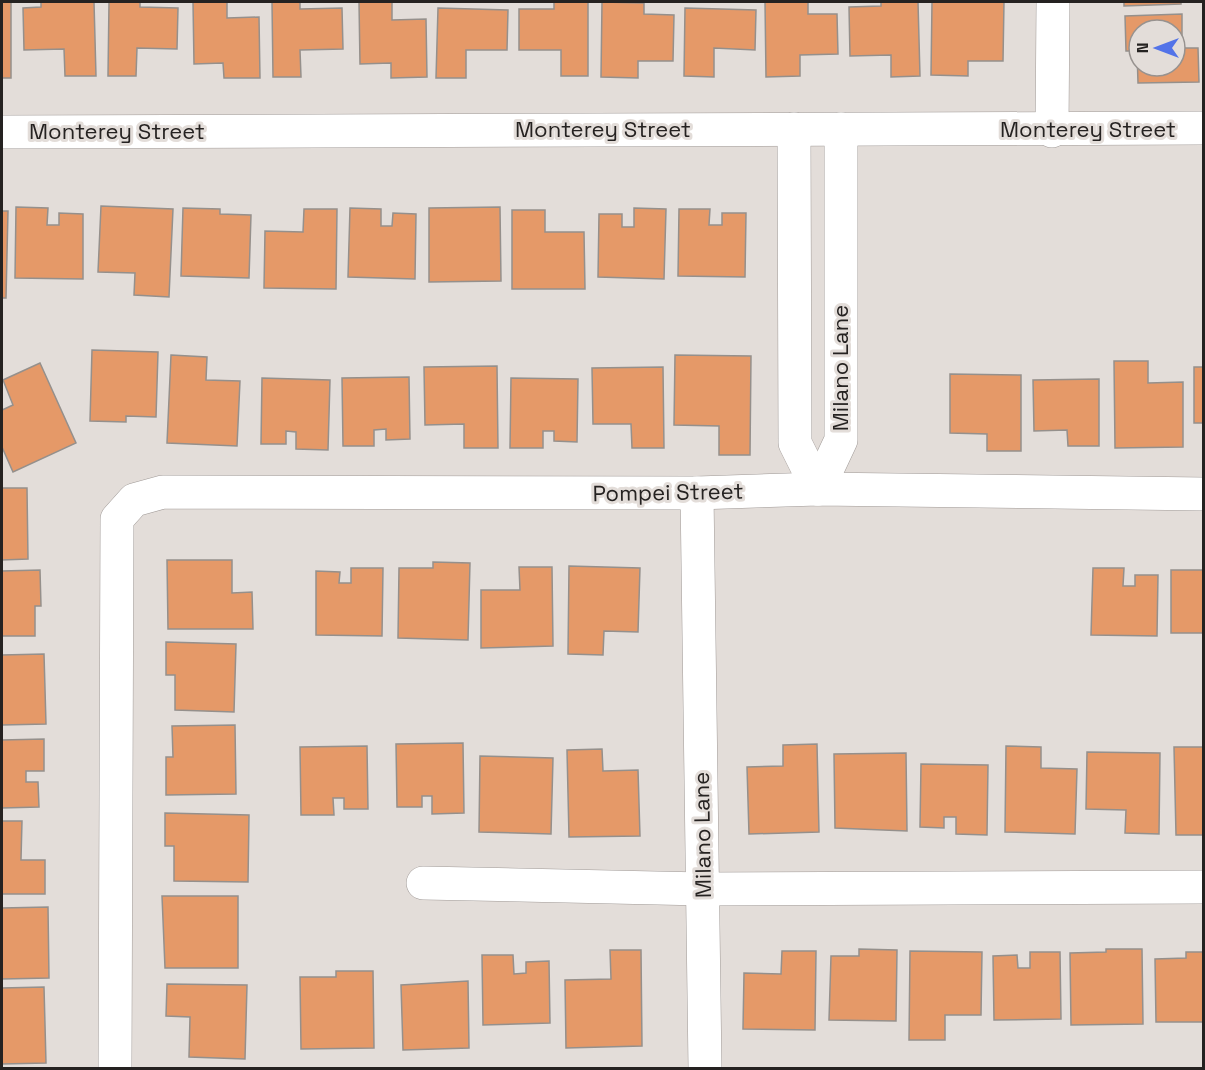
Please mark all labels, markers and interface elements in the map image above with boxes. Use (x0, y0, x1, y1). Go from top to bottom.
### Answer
north arrow (1127, 18, 1187, 78)
text: N (1132, 43, 1153, 53)
street label: Monterey Street (515, 115, 691, 143)
street label: Monterey Street (1000, 115, 1176, 143)
street label: Monterey Street (29, 117, 205, 145)
street label: Milano Lane (826, 305, 854, 431)
street label: Pompei Street (592, 477, 744, 507)
street label: Milano Lane (687, 772, 717, 898)

